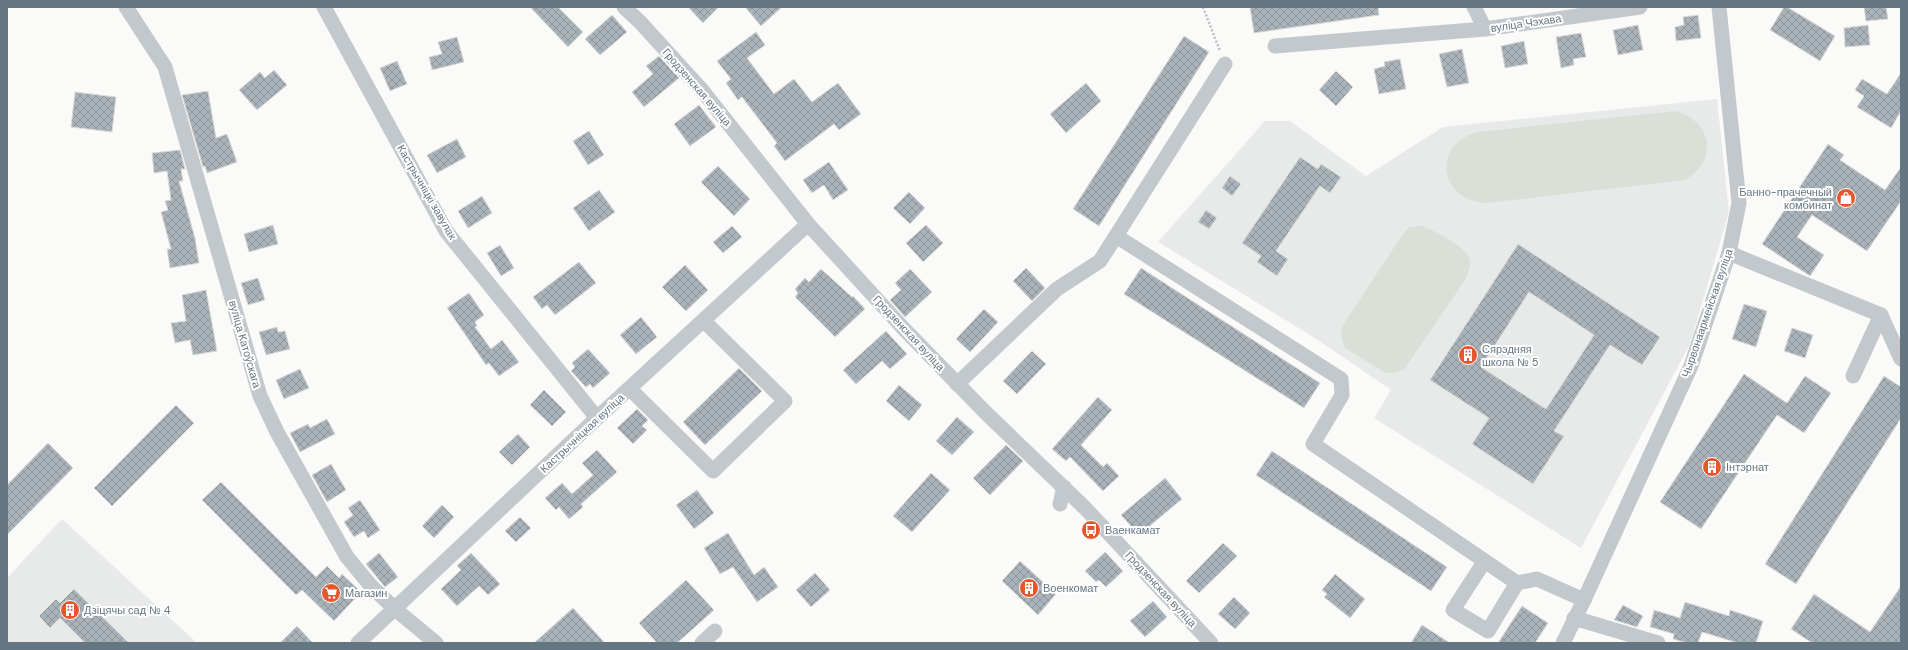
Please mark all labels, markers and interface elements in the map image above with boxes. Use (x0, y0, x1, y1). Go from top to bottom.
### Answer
street label: вуліца Чэхава (1490, 11, 1563, 35)
street label: Гродзенская вуліца (659, 45, 735, 129)
street label: Кастрычніцкі завулак (394, 142, 460, 242)
place label: Банно-прачечный комбинат (1739, 185, 1832, 212)
shop icon: Банно-прачечный комбинат (1835, 187, 1857, 209)
street label: Чырвонаармейская вуліца (1678, 246, 1736, 379)
street label: Гродзенская вуліца (870, 292, 948, 374)
street label: вуліца Катоўскага (226, 299, 264, 390)
place label: Сярэдняя школа № 5 (1482, 342, 1539, 369)
building icon: Сярэдняя школа № 5 (1457, 344, 1479, 366)
street label: Кастрычніцкая вуліца (537, 390, 628, 476)
building icon: Інтэрнат (1701, 456, 1723, 478)
place label: Інтэрнат (1726, 460, 1769, 474)
bus stop icon: Ваенкамат (1080, 519, 1102, 541)
place label: Ваенкамат (1105, 523, 1160, 537)
street label: Гродзенская вуліца (1122, 548, 1200, 630)
building icon: Военкомат (1018, 577, 1040, 599)
place label: Военкомат (1043, 581, 1098, 595)
supermarket icon: Магазин (320, 582, 342, 604)
place label: Магазин (345, 586, 387, 600)
building icon: Дзіцячы сад № 4 (59, 599, 81, 621)
place label: Дзіцячы сад № 4 (84, 603, 171, 617)

